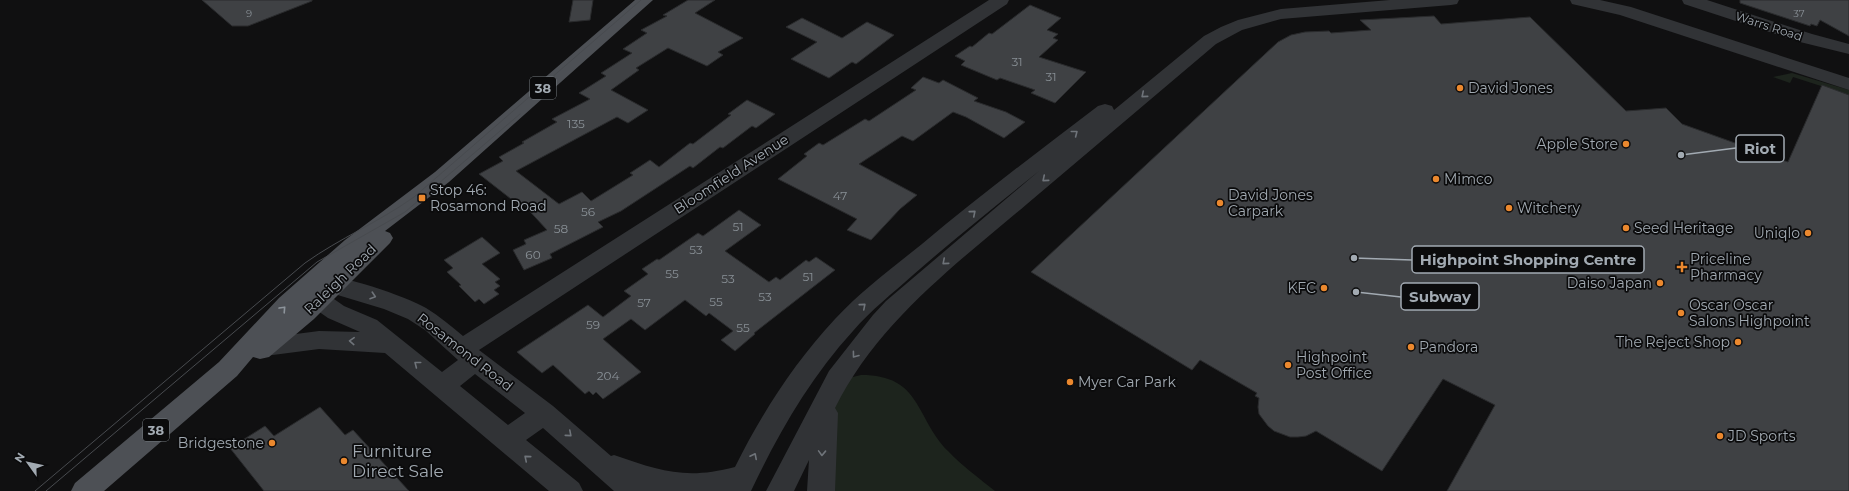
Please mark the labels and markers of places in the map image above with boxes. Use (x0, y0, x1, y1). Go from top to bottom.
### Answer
place label: David Jones (1468, 79, 1553, 97)
marker: David Jones (1455, 83, 1465, 93)
place label: Apple Store (1536, 135, 1618, 153)
callout: Riot (1736, 135, 1784, 162)
marker: Apple Store (1621, 139, 1631, 149)
place label: Mimco (1444, 170, 1493, 188)
marker: Mimco (1431, 174, 1441, 184)
place label: Stop 46: Rosamond Road (430, 181, 547, 215)
place label: David Jones Carpark (1228, 186, 1313, 220)
marker: Stop 46: Rosamond Road (417, 193, 427, 203)
marker: David Jones Carpark (1215, 198, 1225, 208)
place label: Witchery (1517, 199, 1581, 217)
marker: Witchery (1504, 203, 1514, 213)
place label: Seed Heritage (1634, 219, 1733, 237)
marker: Seed Heritage (1621, 223, 1631, 233)
place label: Uniqlo (1754, 224, 1800, 242)
marker: Uniqlo (1803, 228, 1813, 238)
callout: Highpoint Shopping Centre (1412, 246, 1644, 273)
place label: Priceline Pharmacy (1690, 250, 1762, 284)
marker: Priceline Pharmacy (1677, 262, 1687, 272)
place label: Daiso Japan (1567, 274, 1652, 292)
marker: Daiso Japan (1655, 278, 1665, 288)
place label: KFC (1287, 279, 1316, 297)
marker: KFC (1319, 283, 1329, 293)
callout: Subway (1401, 283, 1479, 310)
place label: Oscar Oscar Salons Highpoint (1689, 296, 1810, 330)
marker: Oscar Oscar Salons Highpoint (1676, 308, 1686, 318)
place label: The Reject Shop (1616, 333, 1730, 351)
marker: The Reject Shop (1733, 337, 1743, 347)
place label: Pandora (1419, 338, 1478, 356)
marker: Pandora (1406, 342, 1416, 352)
place label: Highpoint Post Office (1296, 348, 1372, 382)
marker: Highpoint Post Office (1283, 360, 1293, 370)
place label: Myer Car Park (1078, 373, 1176, 391)
marker: Myer Car Park (1065, 377, 1075, 387)
place label: JD Sports (1727, 427, 1796, 445)
marker: JD Sports (1715, 431, 1725, 441)
place label: Bridgestone (178, 434, 264, 452)
marker: Bridgestone (267, 438, 277, 448)
place label: Furniture Direct Sale (352, 441, 444, 481)
marker: Furniture Direct Sale (339, 456, 349, 466)

